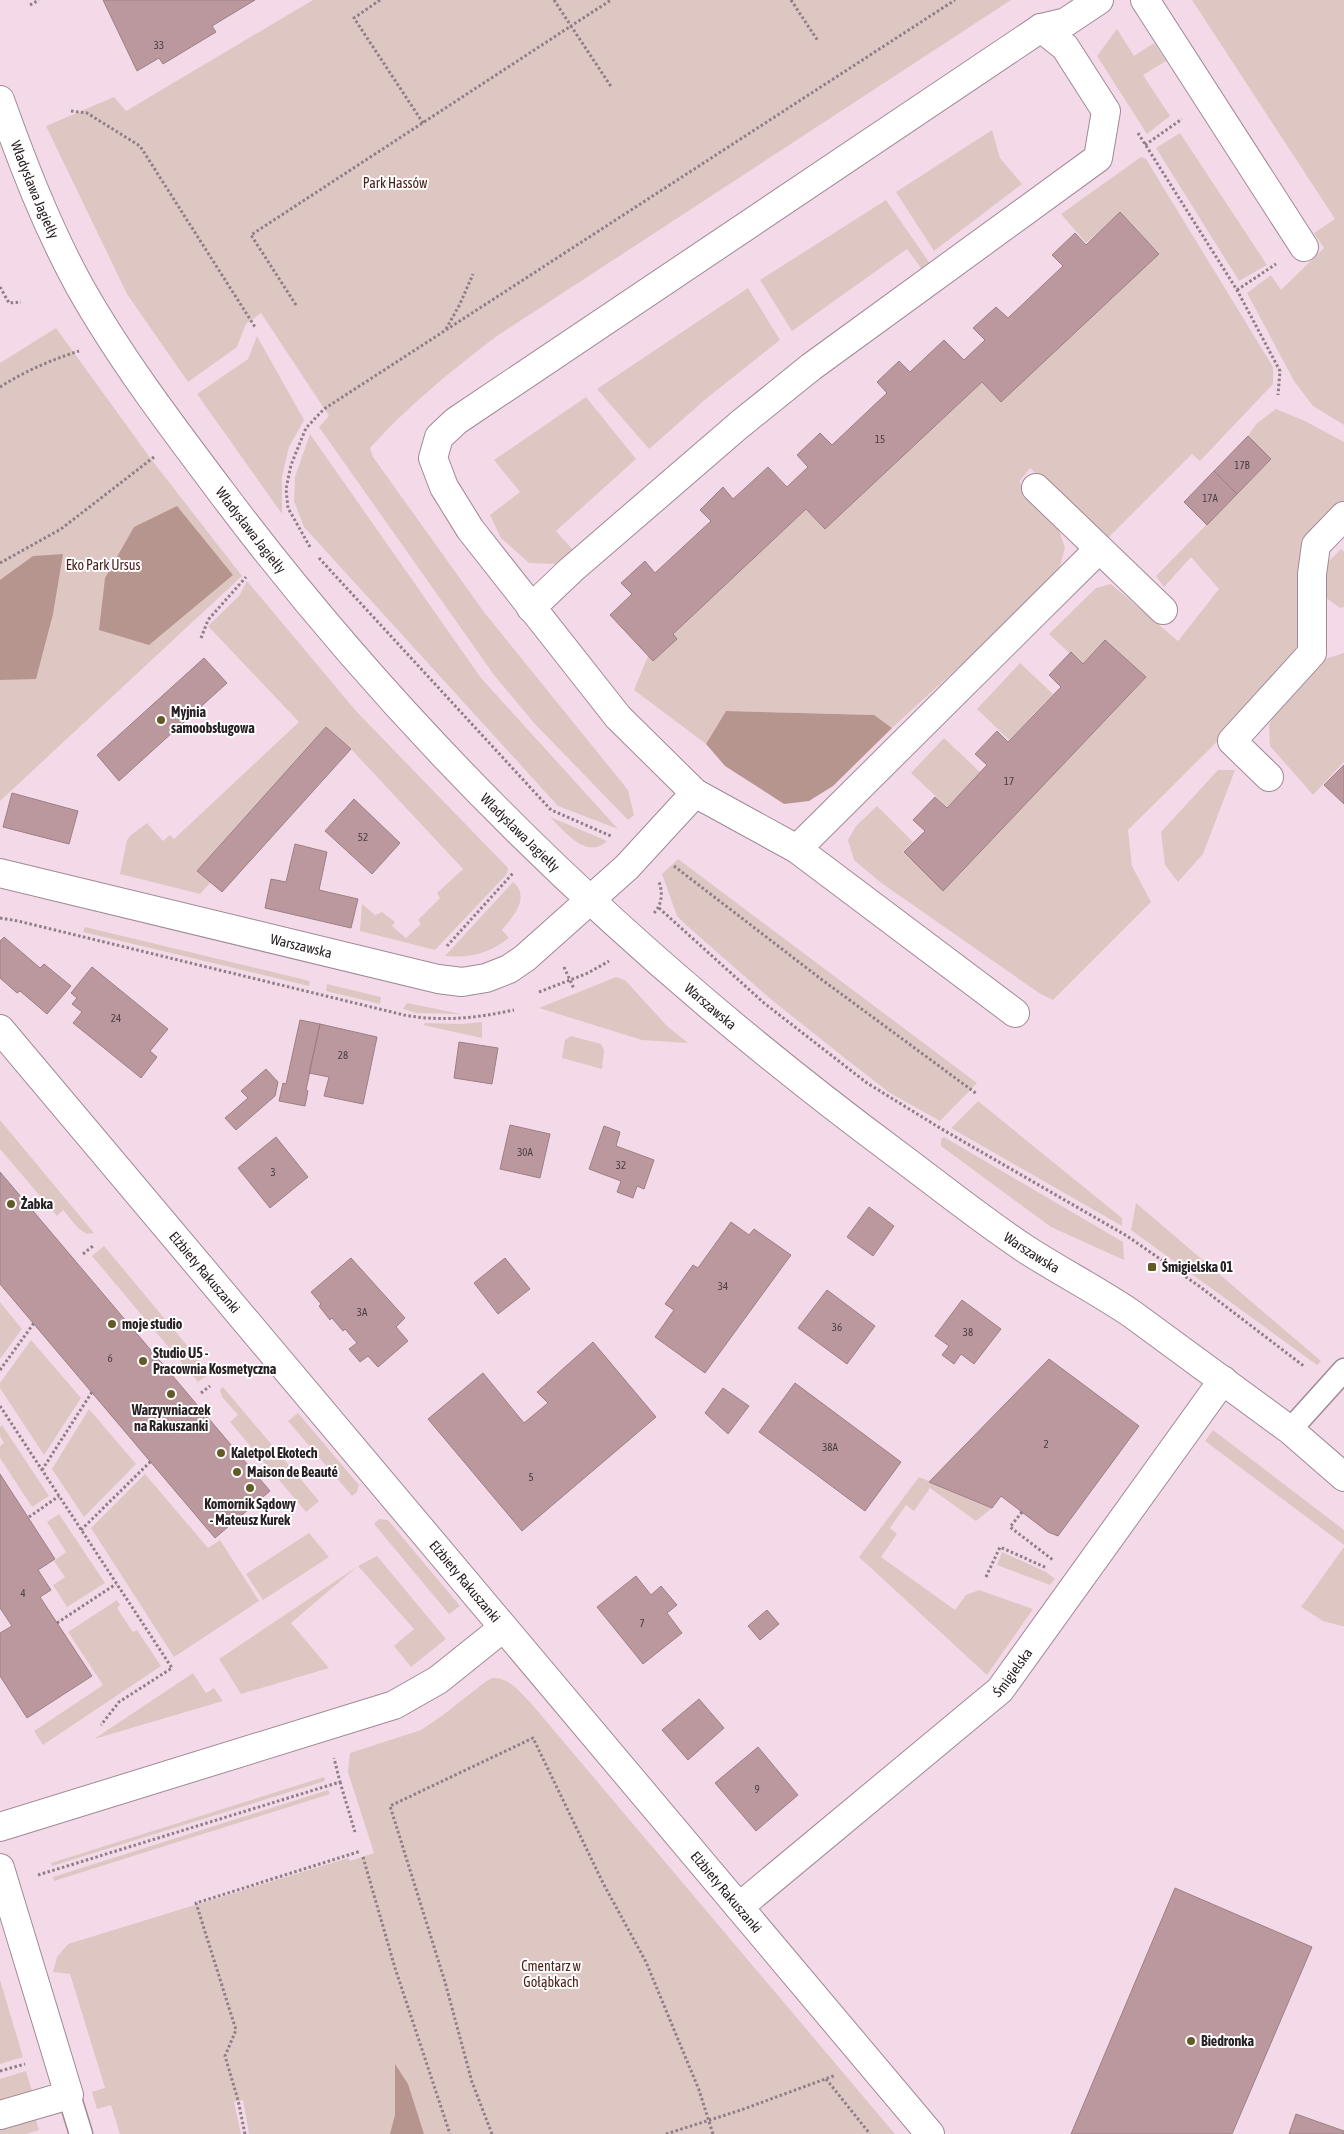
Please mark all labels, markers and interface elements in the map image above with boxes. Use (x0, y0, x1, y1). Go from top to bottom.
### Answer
house number: 33 (154, 39, 164, 51)
street label: Władysława Jagiełły (8, 138, 62, 241)
park label: Park Hassów (363, 175, 428, 191)
house number: 15 (875, 433, 885, 445)
house number: 17B (1234, 459, 1251, 471)
street label: Władysława Jagiełły (212, 484, 289, 576)
house number: 17A (1202, 492, 1218, 504)
park label: Eko Park Ursus (66, 557, 140, 573)
place label: Myjnia samoobsługowa (171, 704, 255, 736)
marker: Myjnia samoobsługowa (155, 714, 167, 726)
house number: 17 (1004, 775, 1014, 787)
street label: Władysława Jagiełły (477, 790, 563, 875)
house number: 52 (358, 831, 368, 843)
street label: Warszawska (269, 931, 334, 961)
street label: Warszawska (681, 980, 740, 1033)
house number: 24 (111, 1012, 121, 1024)
house number: 28 (338, 1049, 348, 1061)
house number: 30A (517, 1146, 533, 1158)
house number: 32 (616, 1159, 626, 1171)
house number: 3 (270, 1166, 276, 1178)
place label: Żabka (21, 1195, 54, 1212)
marker: Żabka (5, 1198, 17, 1210)
street label: Elżbiety Rakuszanki (166, 1228, 244, 1316)
street label: Warszawska (1001, 1229, 1062, 1276)
place label: Śmigielska 01 (1162, 1258, 1234, 1275)
marker: Śmigielska 01 (1146, 1261, 1158, 1273)
house number: 34 (718, 1280, 728, 1292)
house number: 3A (357, 1306, 368, 1318)
place label: moje studio (122, 1316, 183, 1332)
marker: moje studio (106, 1318, 118, 1330)
house number: 36 (832, 1321, 842, 1333)
house number: 38 (963, 1326, 973, 1338)
place label: Studio U5 - Pracownia Kosmetyczna (153, 1345, 277, 1377)
house number: 6 (107, 1352, 113, 1364)
marker: Studio U5 - Pracownia Kosmetyczna (137, 1355, 149, 1367)
marker: Warzywniaczek na Rakuszanki (165, 1388, 177, 1400)
place label: Warzywniaczek na Rakuszanki (131, 1402, 211, 1434)
house number: 2 (1043, 1438, 1049, 1450)
house number: 38A (822, 1441, 838, 1453)
place label: Kaletpol Ekotech (231, 1445, 318, 1461)
marker: Kaletpol Ekotech (215, 1447, 227, 1459)
place label: Maison de Beauté (247, 1464, 338, 1480)
marker: Maison de Beauté (231, 1466, 243, 1478)
house number: 5 (528, 1471, 534, 1483)
marker: Komornik Sądowy - Mateusz Kurek (244, 1482, 256, 1494)
place label: Komornik Sądowy - Mateusz Kurek (204, 1496, 296, 1528)
street label: Elżbiety Rakuszanki (426, 1537, 504, 1625)
house number: 4 (20, 1587, 26, 1599)
house number: 7 (639, 1617, 645, 1629)
street label: Śmigielska (990, 1645, 1036, 1700)
house number: 9 (754, 1783, 760, 1795)
street label: Elżbiety Rakuszanki (688, 1848, 765, 1936)
park label: Cmentarz w Gołąbkach (521, 1958, 581, 1990)
place label: Biedronka (1201, 2033, 1254, 2049)
marker: Biedronka (1185, 2035, 1197, 2047)

